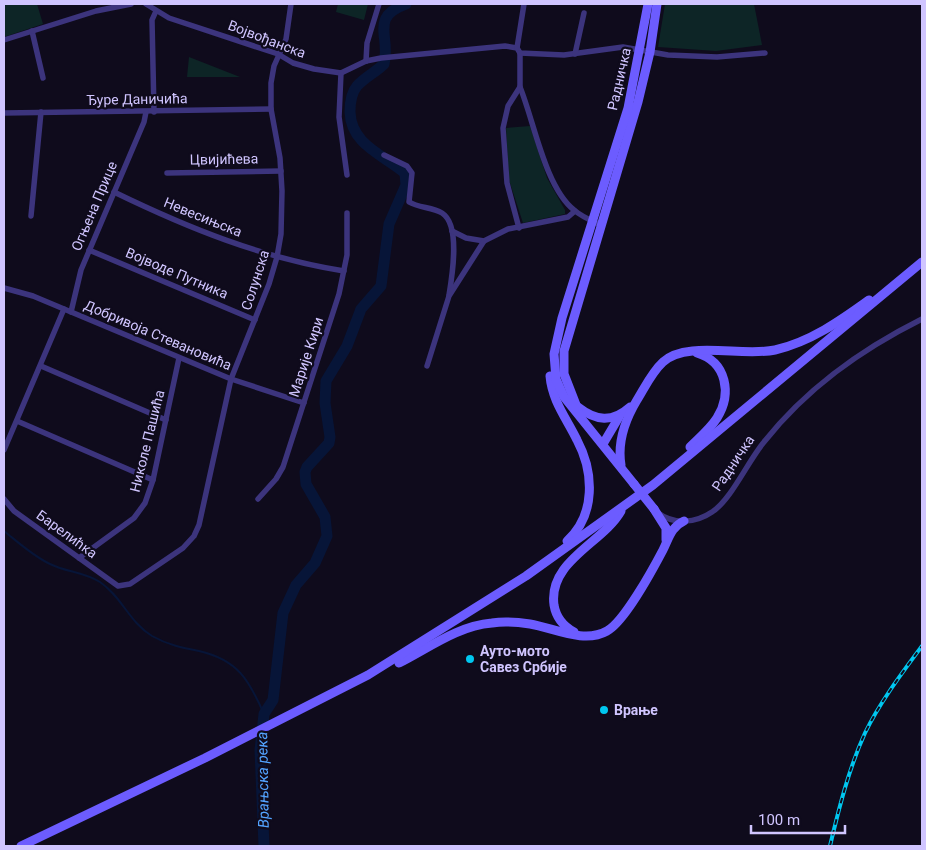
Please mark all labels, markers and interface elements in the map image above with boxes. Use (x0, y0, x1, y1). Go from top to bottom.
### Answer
street label: Војвођанска (226, 17, 308, 61)
street label: Радничка (604, 46, 634, 112)
street label: Ђуре Даничића (86, 90, 188, 108)
street label: Цвијићева (189, 150, 259, 168)
street label: Огњена Прице (68, 159, 120, 253)
street label: Невесињска (162, 194, 244, 240)
street label: Војводе Путника (123, 244, 231, 302)
street label: Солунска (238, 248, 272, 312)
street label: Добривоја Стевановића (82, 297, 234, 373)
street label: Марије Кири (286, 315, 326, 399)
street label: Николе Пашића (127, 388, 167, 494)
street label: Радничка (709, 432, 757, 494)
street label: Барелићка (34, 507, 100, 561)
place label: Ауто-мото Савез Србије (480, 643, 567, 675)
marker: Ауто-мото Савез Србије (464, 653, 476, 665)
place label: Врање (614, 702, 658, 718)
marker: Врање (598, 704, 610, 716)
water label: Врањска река (253, 732, 273, 828)
scale bar (751, 802, 845, 834)
text: 100 m (758, 811, 800, 829)

